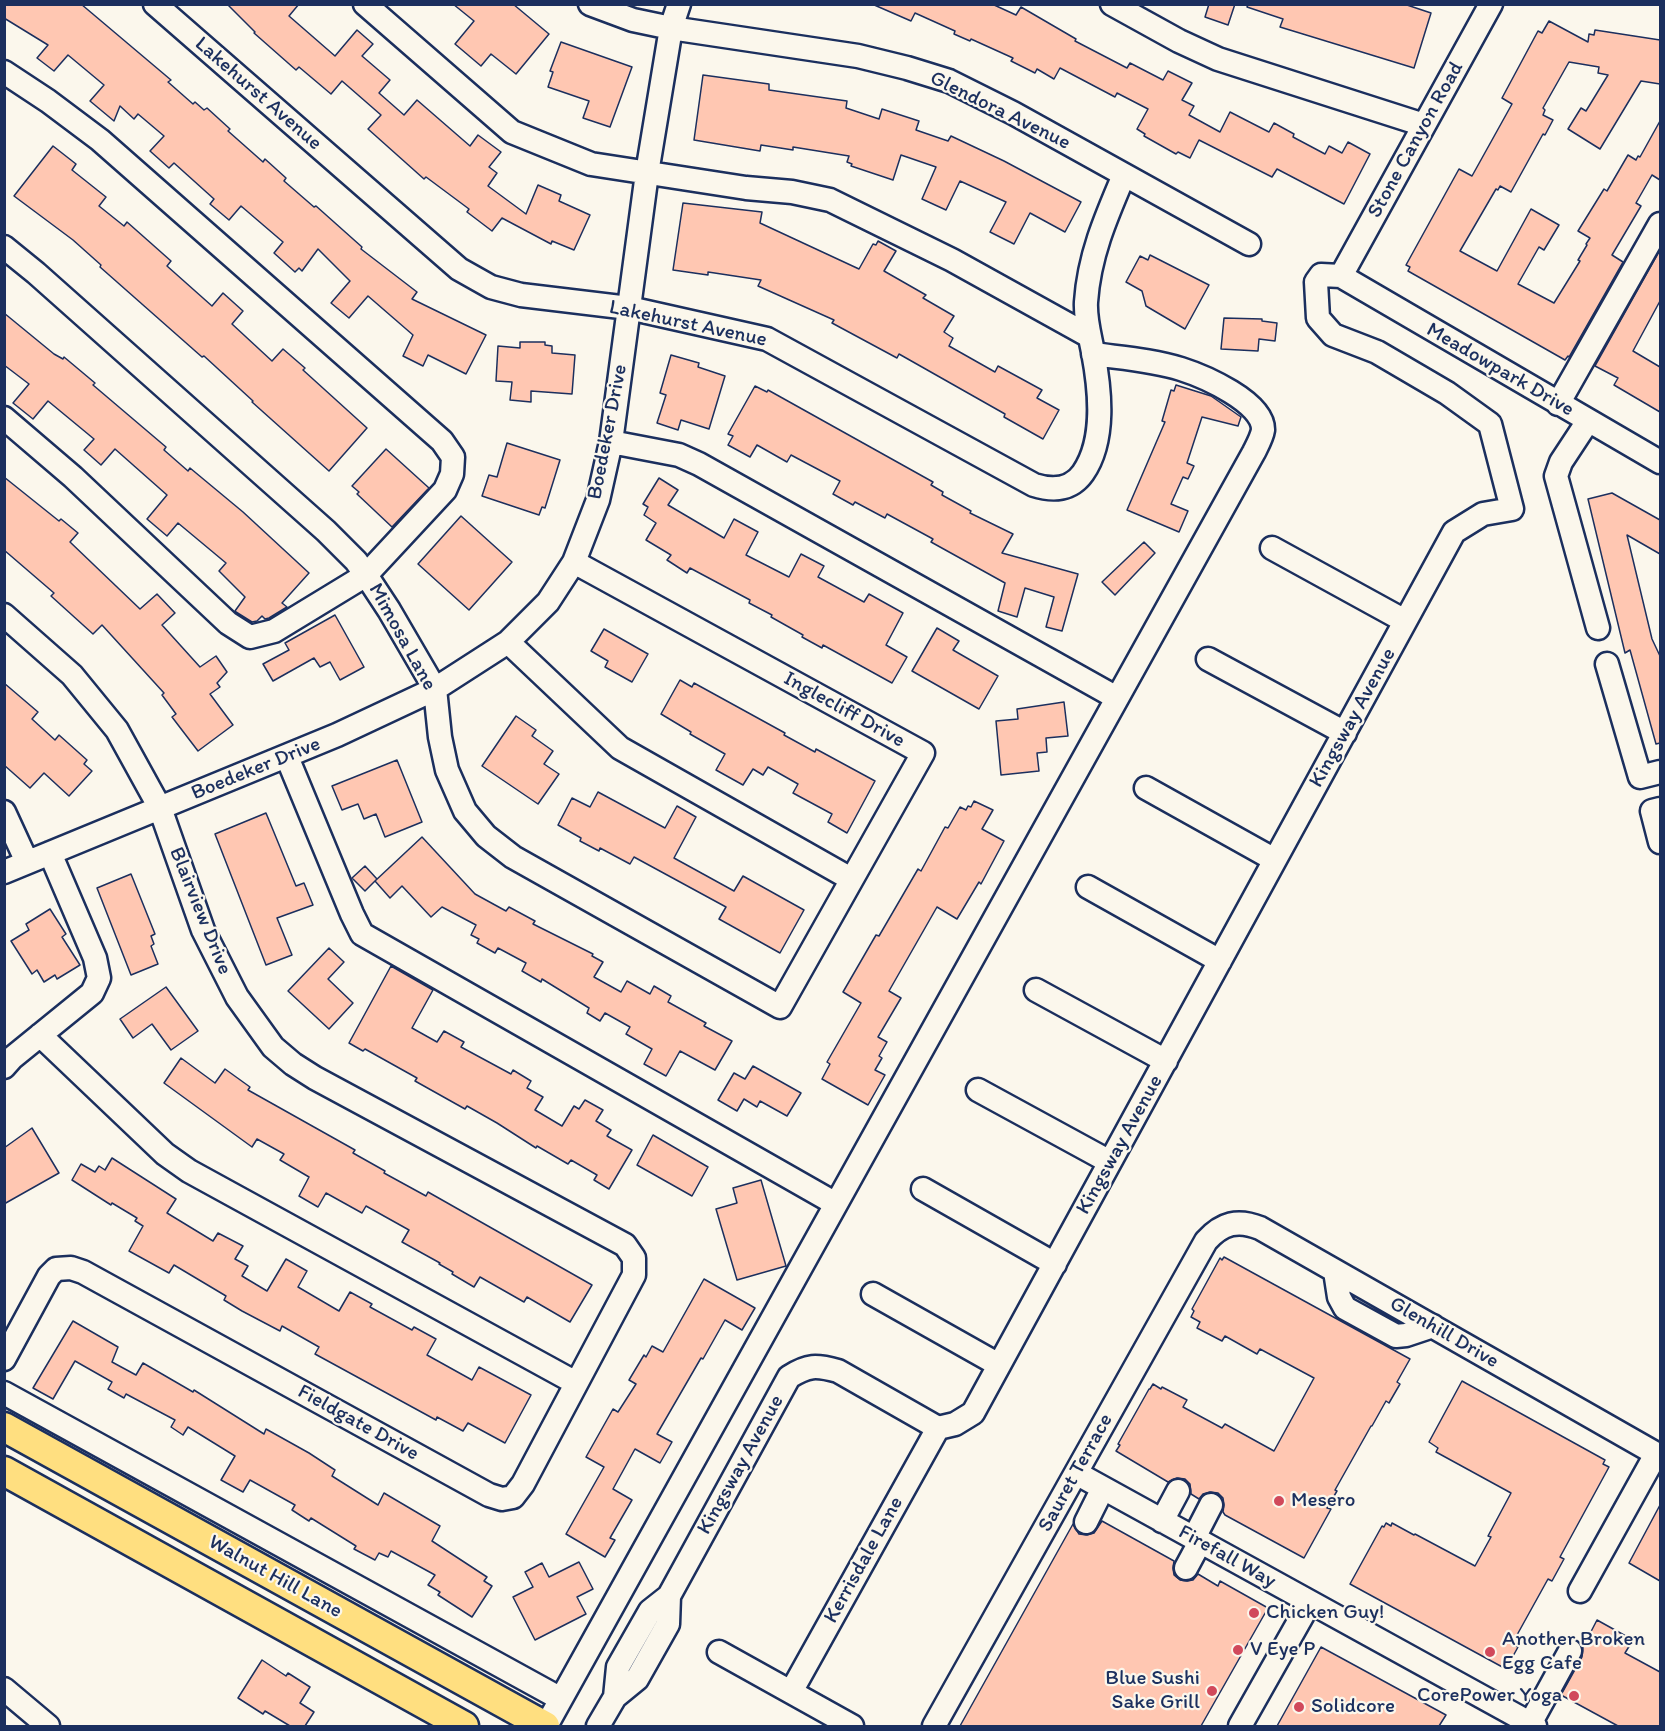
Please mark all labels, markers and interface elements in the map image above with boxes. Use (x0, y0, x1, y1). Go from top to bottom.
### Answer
street label: Lakehurst Avenue (189, 32, 327, 156)
street label: Stone Canyon Road (1363, 57, 1469, 223)
street label: Glendora Avenue (926, 66, 1074, 156)
street label: Lakehurst Avenue (607, 295, 769, 353)
street label: Meadowpark Drive (1422, 317, 1578, 423)
street label: Boedeker Drive (583, 362, 633, 502)
street label: Mimosa Lane (362, 579, 442, 695)
street label: Kingsway Avenue (1304, 644, 1402, 792)
street label: Inglecliff Drive (779, 666, 909, 754)
street label: Boedeker Drive (188, 732, 324, 806)
street label: Blairview Drive (163, 844, 237, 978)
street label: Kingsway Avenue (1071, 1071, 1169, 1219)
street label: Glenhill Drive (1385, 1292, 1503, 1374)
street label: Fieldgate Drive (293, 1379, 423, 1467)
street label: Kingsway Avenue (692, 1391, 790, 1539)
street label: Sauret Terrace (1033, 1409, 1119, 1537)
place label: Mesero (1291, 1488, 1355, 1514)
street label: Kerrisdale Lane (819, 1492, 909, 1628)
marker: Mesero (1272, 1494, 1286, 1508)
street label: Firefall Way (1174, 1520, 1280, 1594)
street label: Walnut Hill Lane (204, 1530, 346, 1624)
place label: Chicken Guy! (1266, 1600, 1384, 1626)
marker: Chicken Guy! (1247, 1606, 1261, 1620)
place label: Another Broken Egg Cafe (1502, 1627, 1645, 1677)
place label: V Eye P (1250, 1637, 1315, 1663)
marker: V Eye P (1231, 1643, 1245, 1657)
marker: Another Broken Egg Cafe (1483, 1645, 1497, 1659)
place label: Blue Sushi Sake Grill (1105, 1666, 1200, 1716)
place label: CorePower Yoga (1417, 1683, 1562, 1709)
marker: Blue Sushi Sake Grill (1205, 1684, 1219, 1698)
marker: CorePower Yoga (1567, 1689, 1581, 1703)
place label: Solidcore (1311, 1694, 1395, 1720)
marker: Solidcore (1292, 1700, 1306, 1714)

